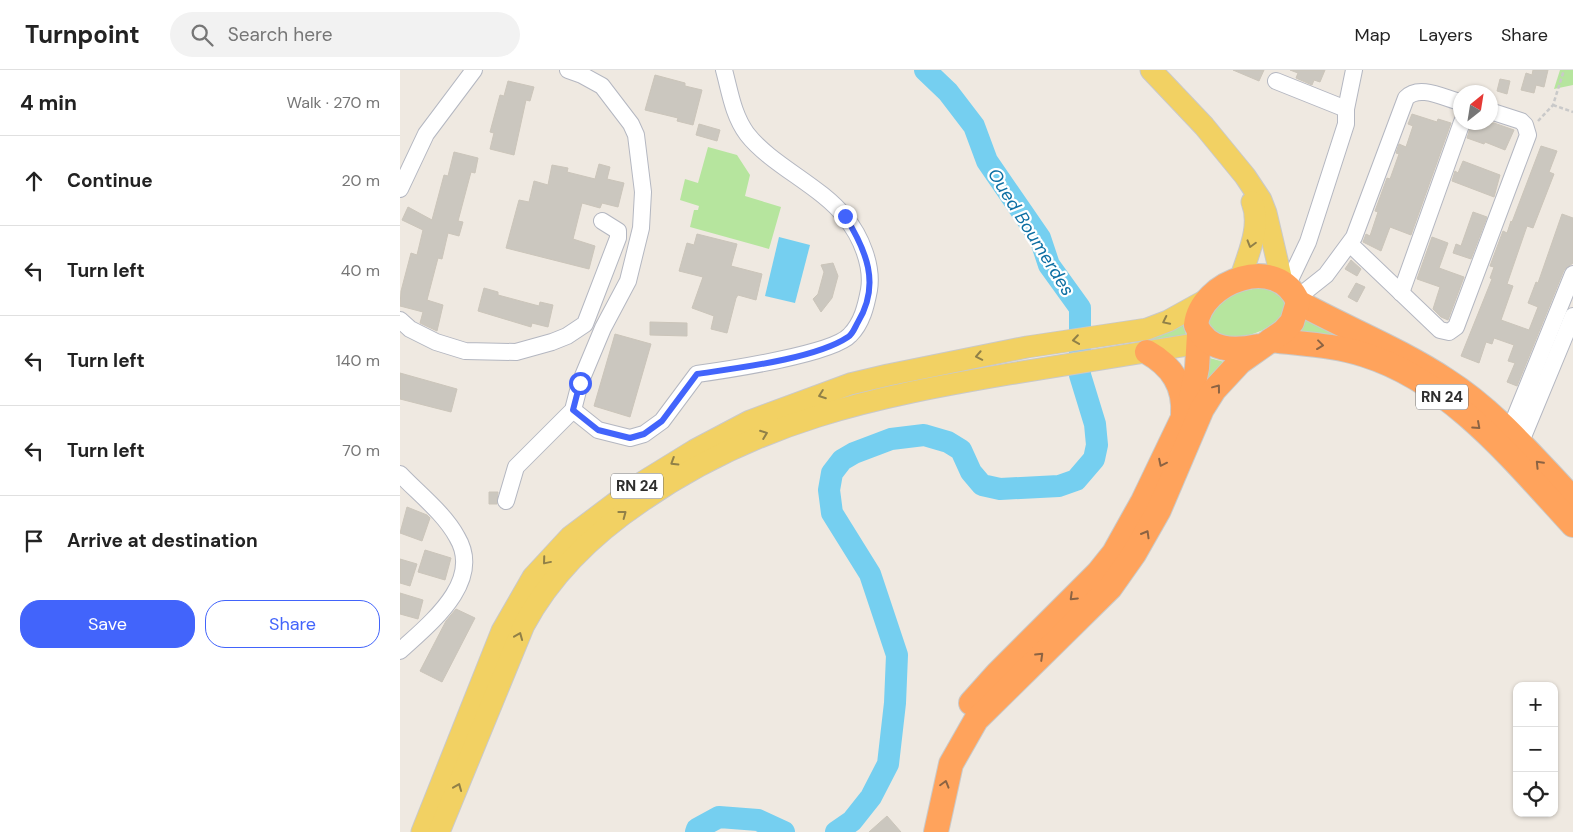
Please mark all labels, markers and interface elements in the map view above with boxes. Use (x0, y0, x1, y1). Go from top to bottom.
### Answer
search box (170, 12, 520, 57)
text: Turnpoint (25, 19, 140, 50)
icon: search (188, 21, 216, 49)
text: Search here (228, 22, 333, 47)
text: Map (1355, 23, 1391, 47)
text: Layers (1419, 23, 1473, 47)
text: Share (1501, 23, 1548, 47)
north arrow (1453, 85, 1498, 130)
text: 4 min (20, 89, 77, 117)
text: Walk · 270 m (287, 92, 380, 113)
water label: Oued Boumerdes (982, 164, 1080, 300)
icon: ahead (20, 167, 48, 195)
text: Continue (67, 168, 153, 193)
text: 20 m (341, 170, 380, 191)
route end (834, 205, 857, 228)
one-way arrow (1246, 240, 1257, 249)
icon: left (20, 257, 48, 285)
text: Turn left (67, 258, 145, 283)
text: 40 m (341, 260, 380, 281)
one-way arrow (1163, 315, 1172, 325)
one-way arrow (1071, 334, 1079, 345)
one-way arrow (1316, 339, 1324, 350)
icon: left (20, 347, 48, 375)
text: Turn left (67, 348, 145, 373)
text: 140 m (336, 350, 380, 371)
one-way arrow (975, 351, 984, 361)
route start (569, 372, 592, 395)
road number: RN 24 (1416, 384, 1468, 410)
one-way arrow (1211, 385, 1219, 394)
one-way arrow (818, 389, 826, 399)
one-way arrow (1472, 420, 1481, 429)
one-way arrow (759, 430, 768, 440)
icon: left (20, 437, 48, 465)
text: Turn left (67, 438, 145, 463)
text: 70 m (342, 440, 380, 461)
one-way arrow (671, 456, 680, 466)
one-way arrow (1158, 458, 1168, 467)
one-way arrow (1536, 460, 1545, 469)
road number: RN 24 (611, 474, 663, 498)
one-way arrow (617, 511, 627, 520)
icon: arrive (20, 527, 48, 555)
text: Arrive at destination (67, 528, 258, 553)
one-way arrow (1139, 530, 1149, 539)
one-way arrow (544, 555, 552, 564)
one-way arrow (1070, 592, 1079, 601)
button: Save (20, 600, 195, 648)
button: Share (205, 600, 380, 648)
one-way arrow (514, 633, 524, 641)
one-way arrow (1035, 653, 1044, 662)
map controls (1513, 682, 1558, 817)
button: + (1513, 682, 1558, 727)
button: − (1513, 727, 1558, 772)
button: locate (1513, 772, 1558, 817)
one-way arrow (940, 781, 950, 789)
one-way arrow (451, 783, 462, 792)

